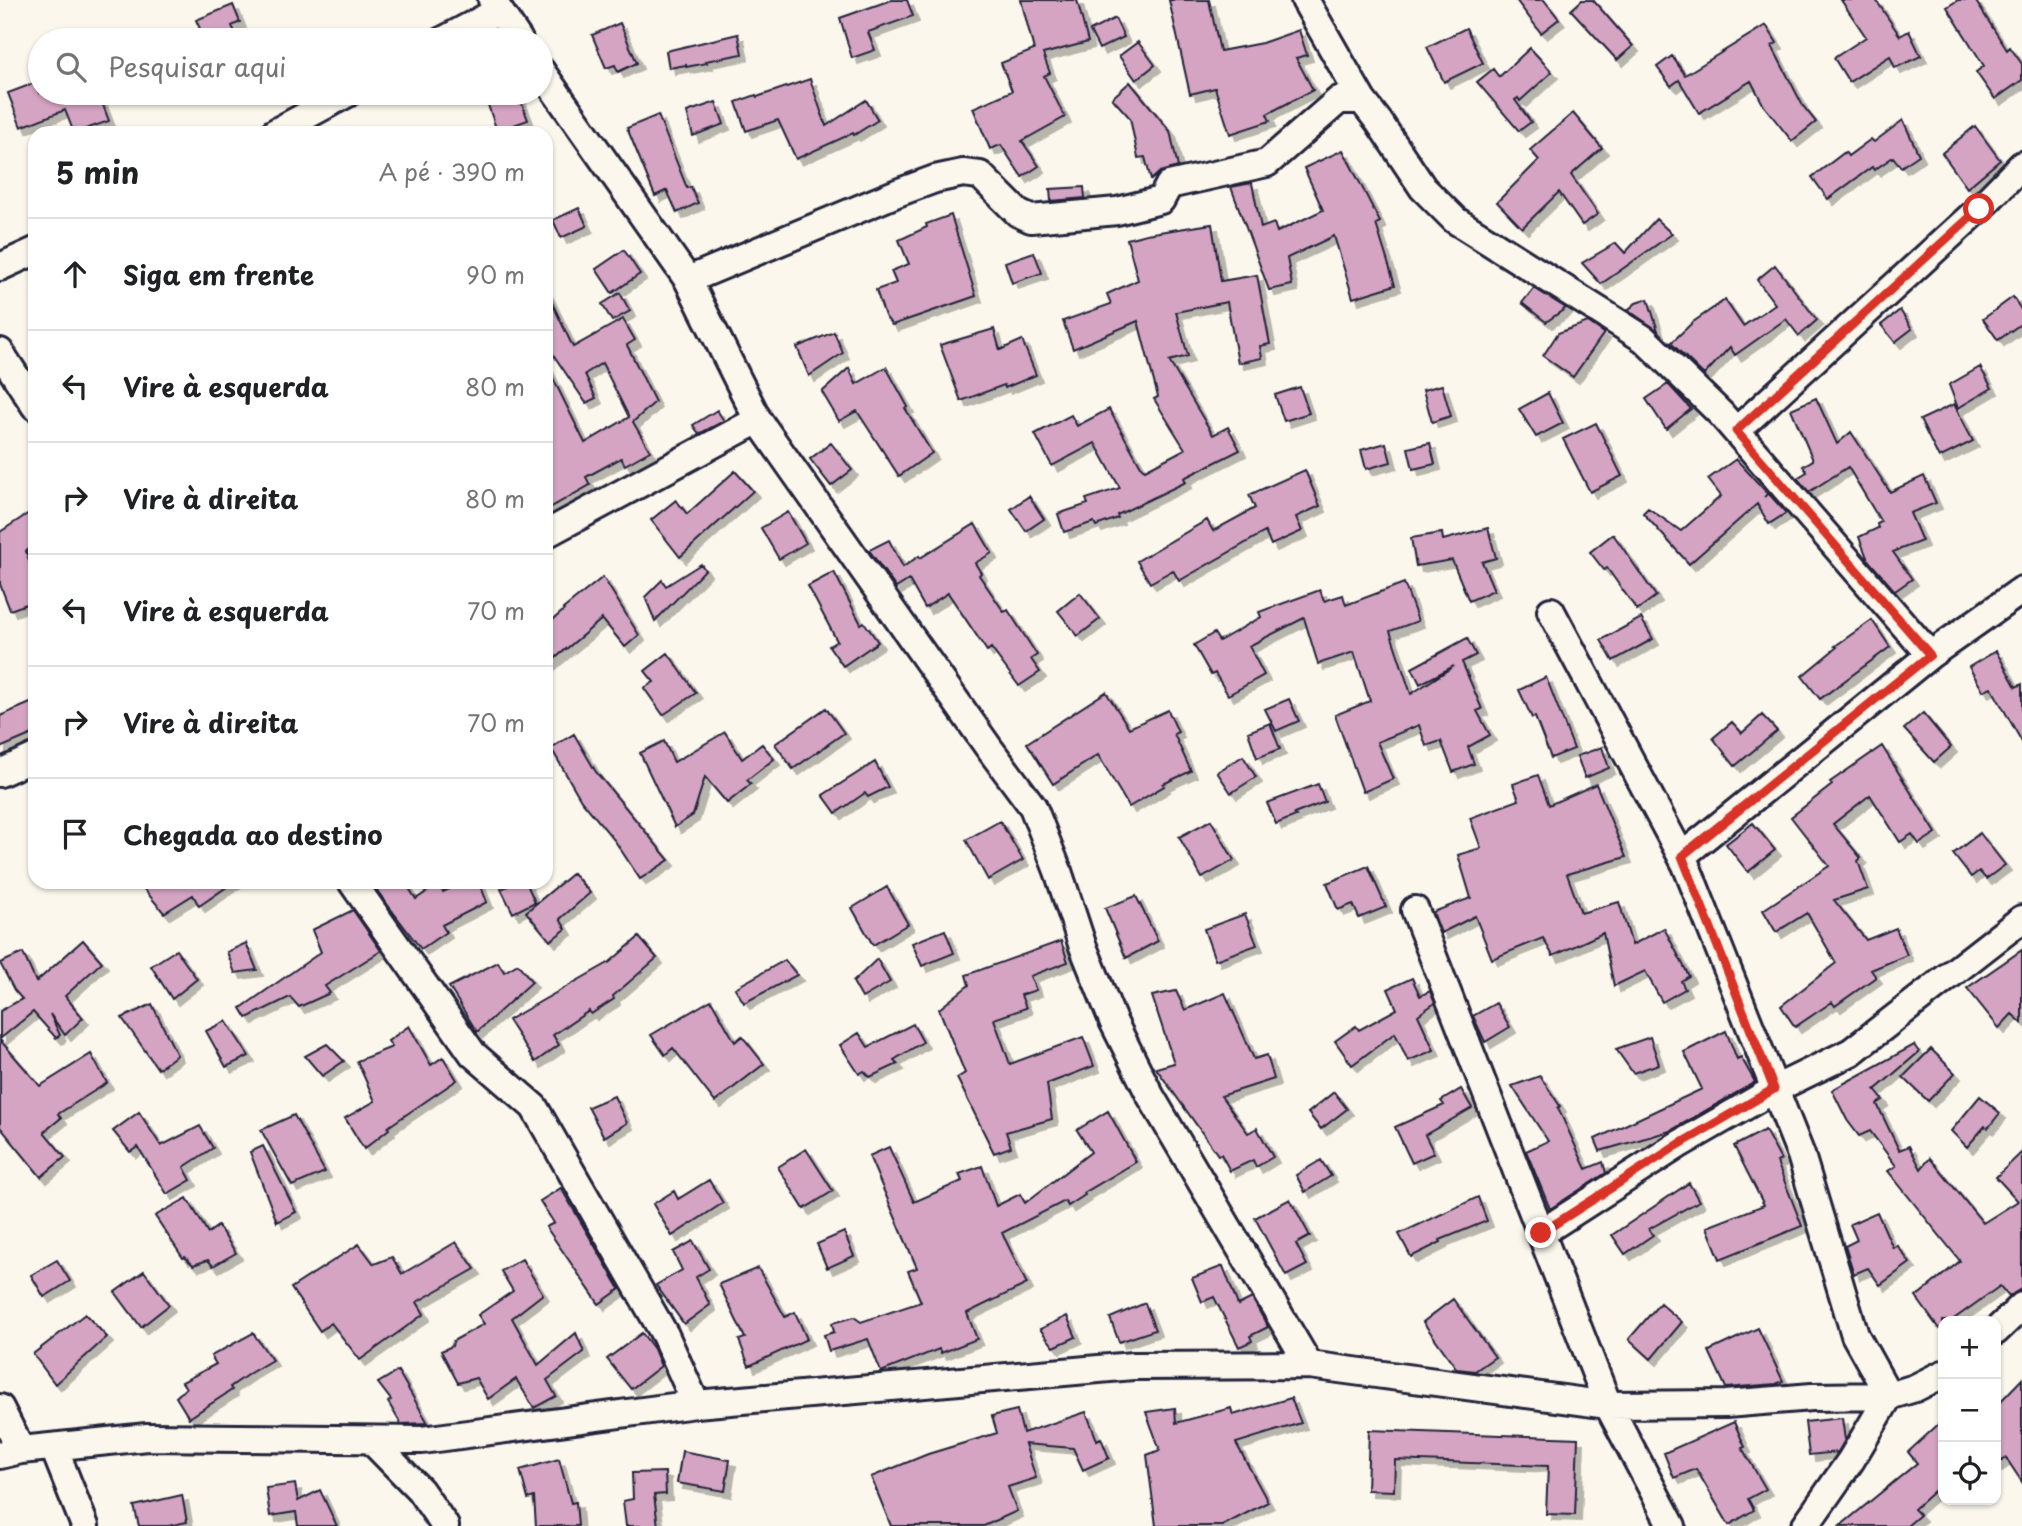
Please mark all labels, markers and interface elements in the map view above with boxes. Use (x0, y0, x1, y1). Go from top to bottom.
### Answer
search box (28, 28, 553, 105)
text: Pesquisar aqui (108, 47, 286, 86)
icon: search (52, 48, 90, 86)
text: 5 min (56, 149, 139, 194)
text: A pé · 390 m (379, 154, 525, 189)
route start (1963, 193, 1994, 224)
icon: ahead (56, 255, 94, 293)
text: Siga em frente (123, 255, 314, 294)
text: 90 m (466, 257, 525, 292)
icon: left (56, 367, 94, 405)
text: Vire à esquerda (123, 367, 329, 406)
text: 80 m (465, 369, 525, 404)
icon: right (56, 479, 94, 517)
text: Vire à direita (123, 479, 298, 518)
text: 80 m (465, 481, 525, 516)
icon: left (56, 591, 94, 629)
text: Vire à esquerda (123, 591, 329, 630)
text: 70 m (467, 593, 525, 628)
icon: right (56, 703, 94, 741)
text: Vire à direita (123, 703, 298, 742)
text: 70 m (467, 705, 525, 740)
icon: arrive (56, 815, 94, 853)
text: Chegada ao destino (123, 815, 382, 854)
route end (1525, 1217, 1556, 1248)
map controls (1938, 1316, 2001, 1505)
button: + (1938, 1316, 2001, 1379)
button: − (1938, 1379, 2001, 1442)
button: locate (1938, 1442, 2001, 1505)

